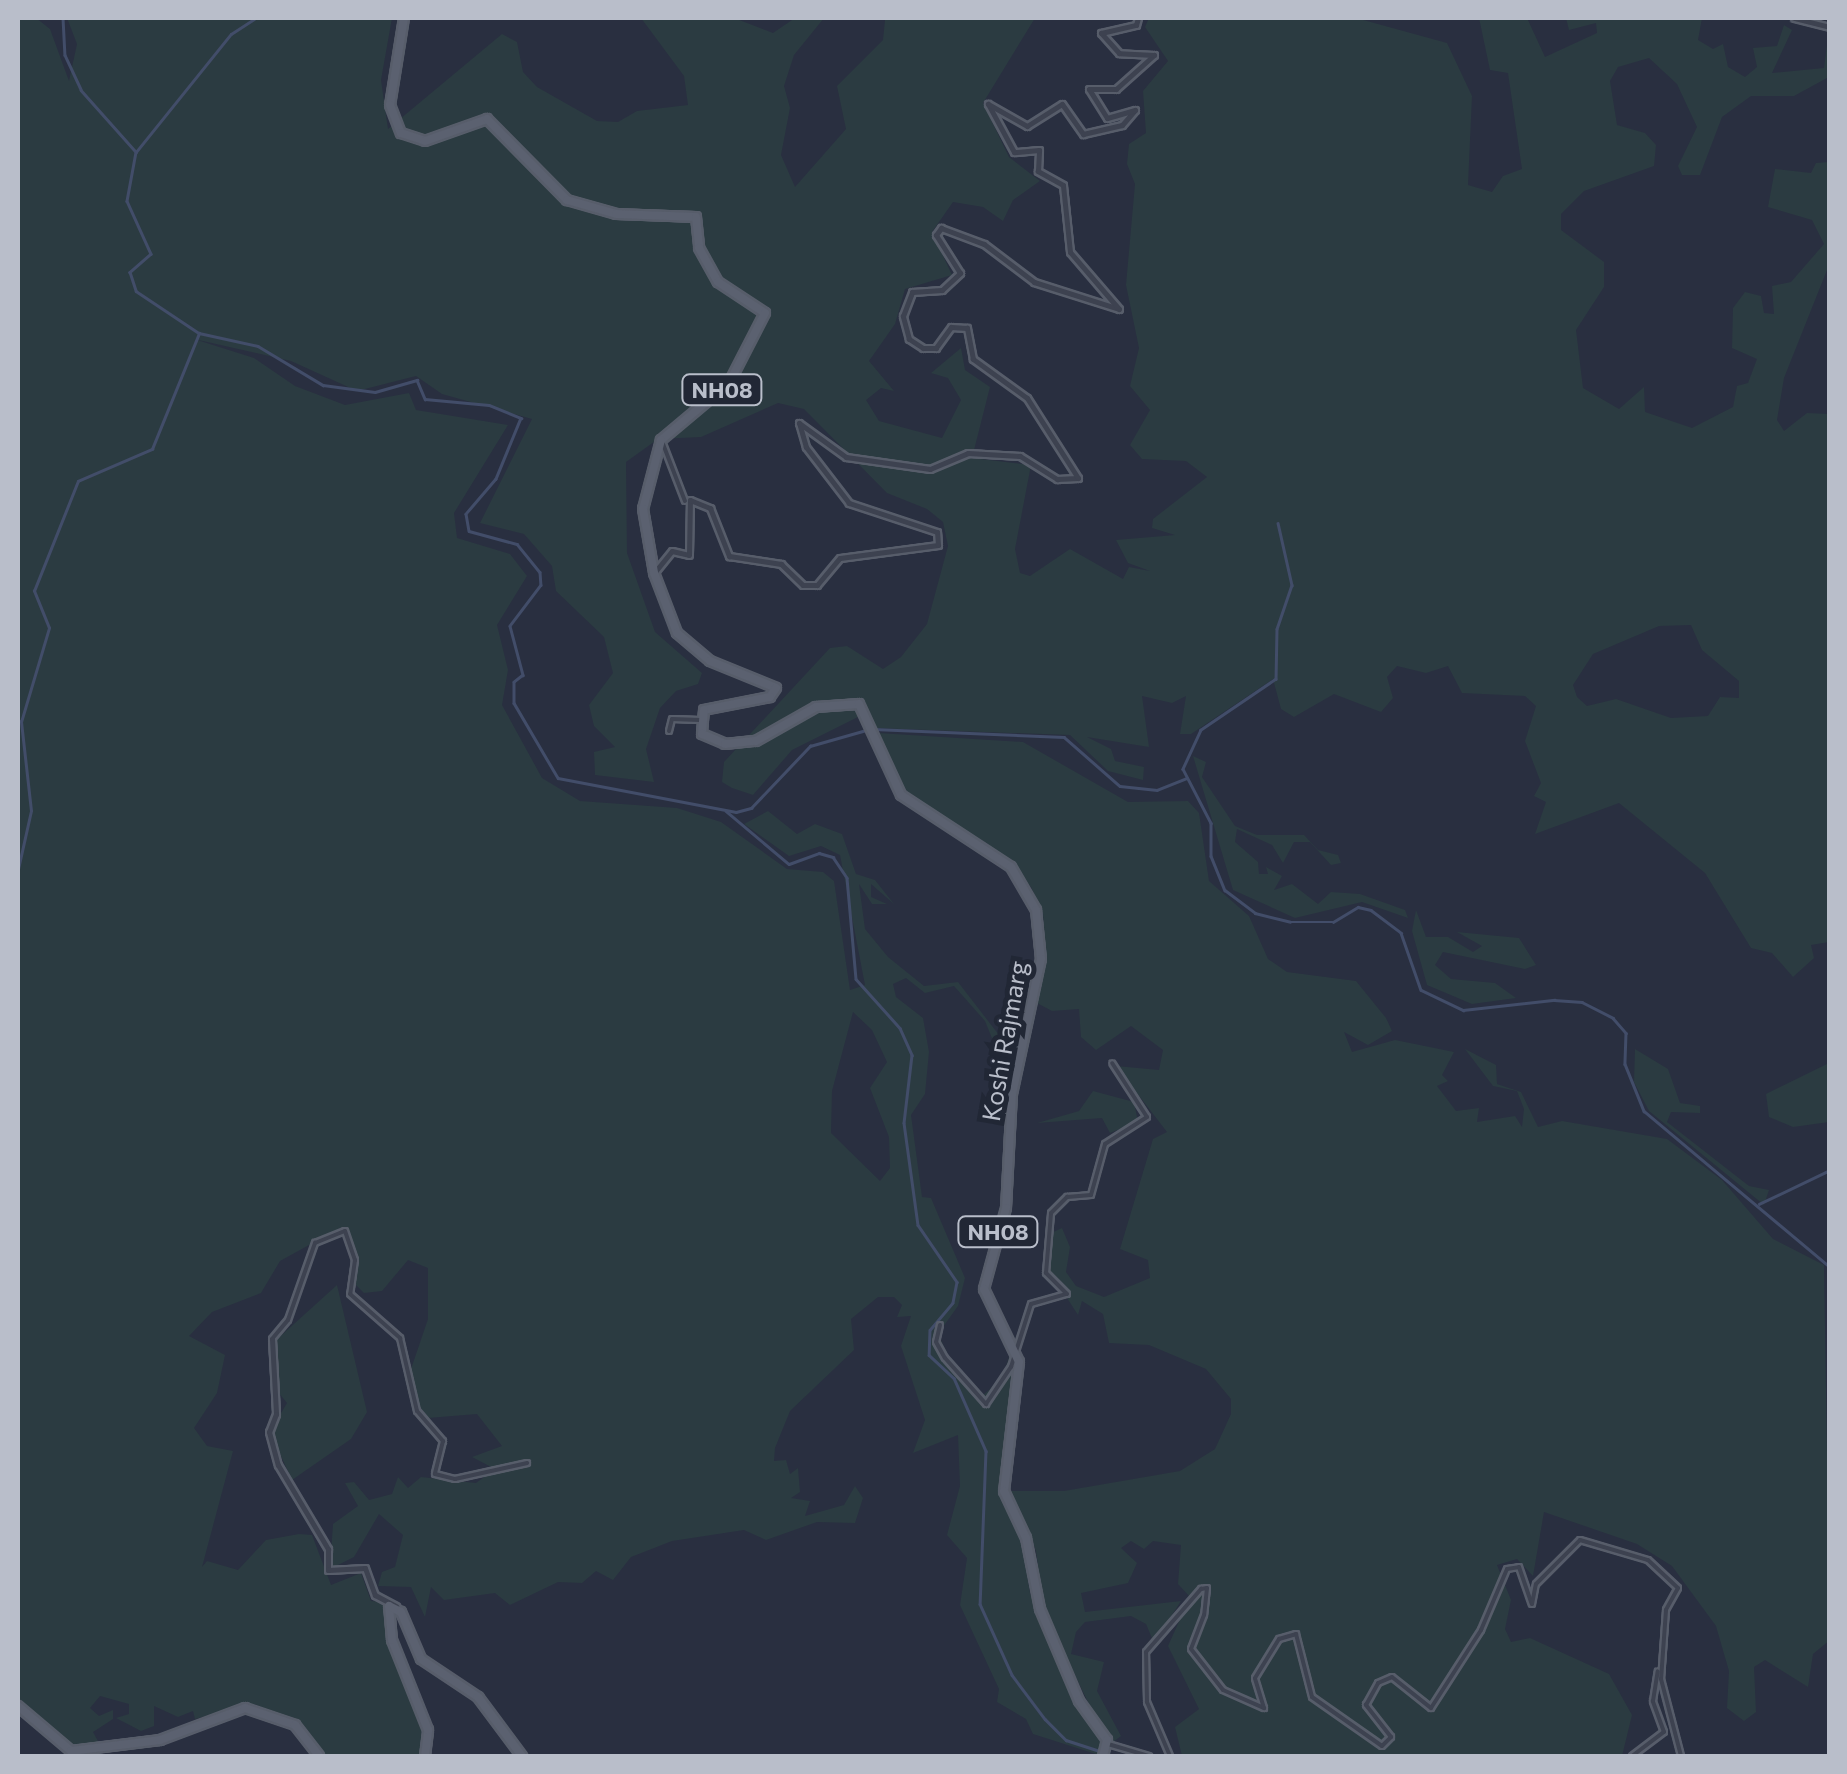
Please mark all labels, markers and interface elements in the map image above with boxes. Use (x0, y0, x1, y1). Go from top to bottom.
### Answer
road number: NH08 (680, 373, 764, 407)
street label: Koshi Rajmarg (975, 959, 1033, 1123)
road number: NH08 (956, 1215, 1040, 1249)

